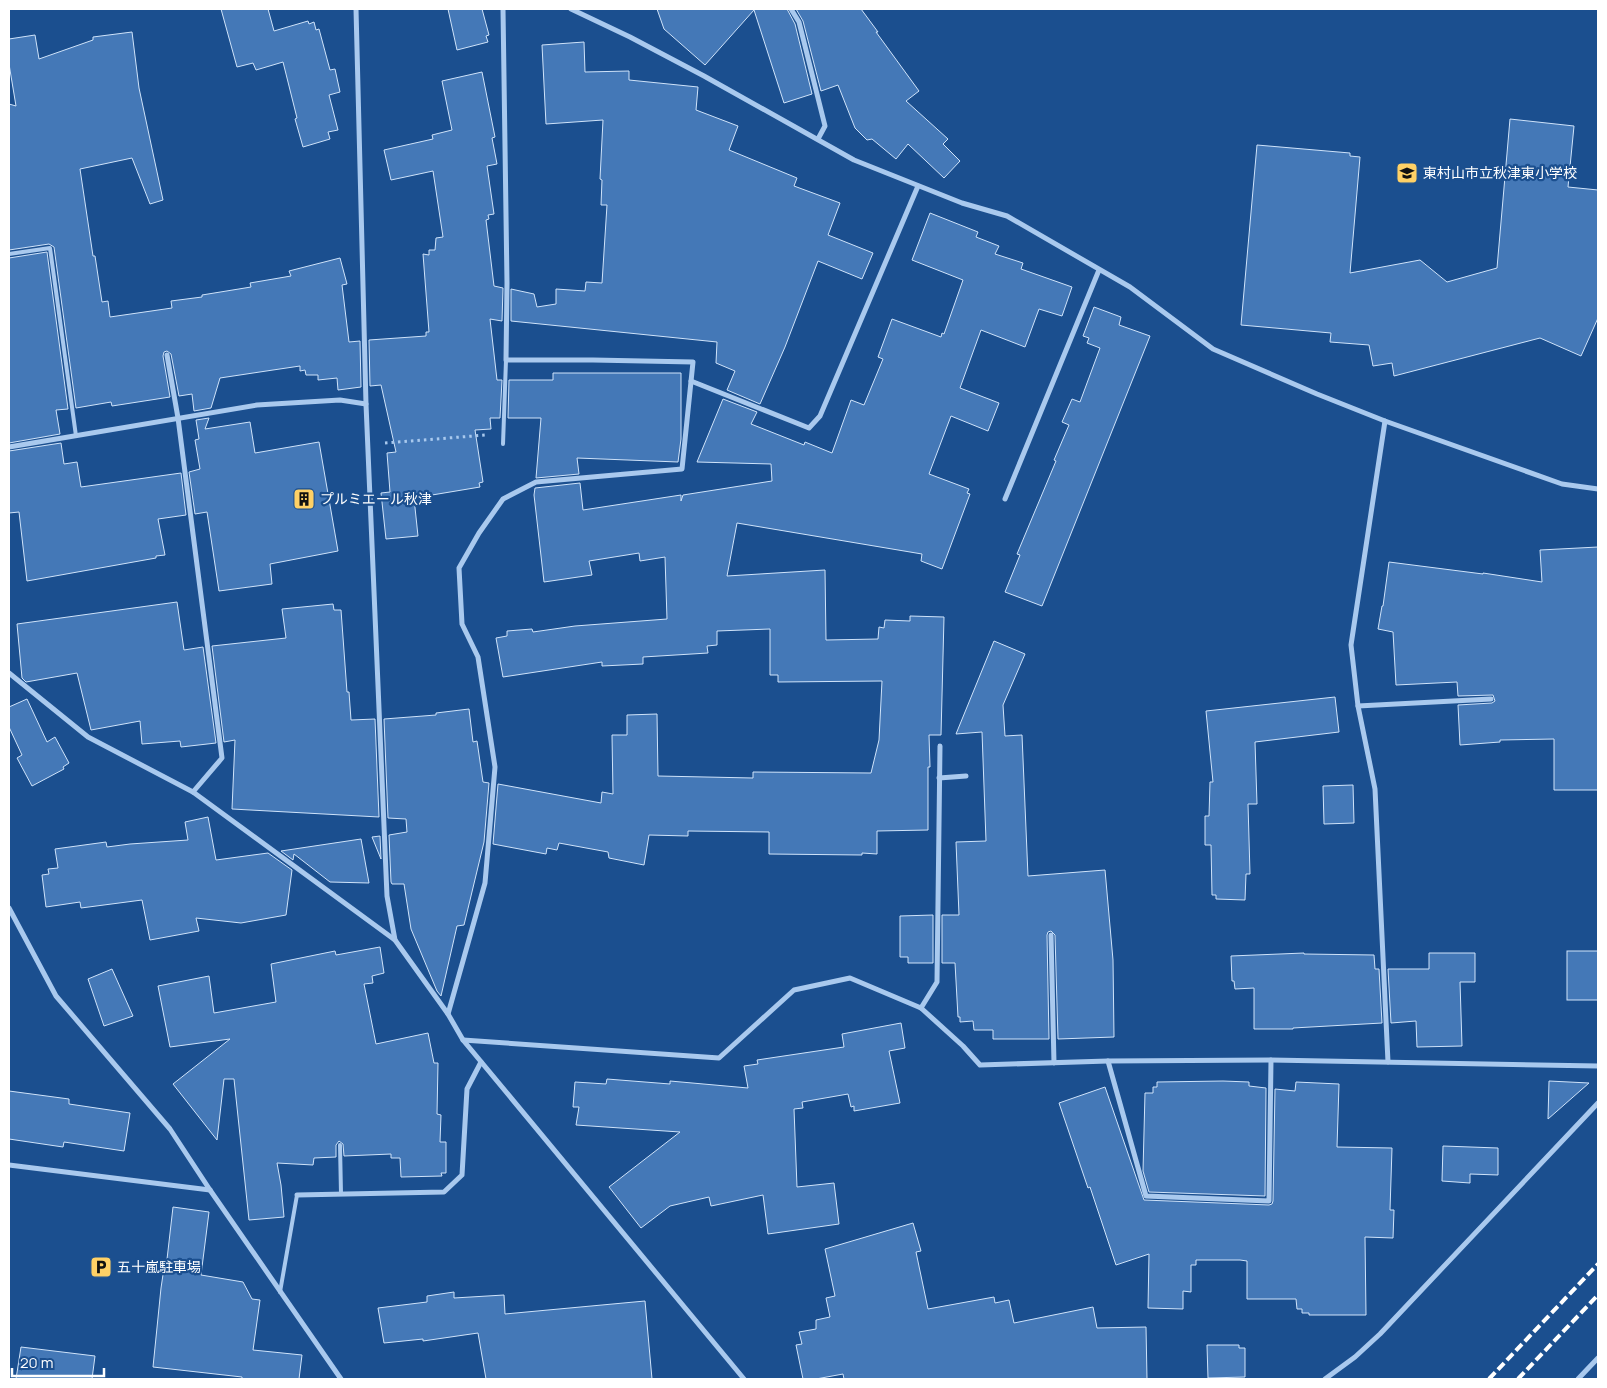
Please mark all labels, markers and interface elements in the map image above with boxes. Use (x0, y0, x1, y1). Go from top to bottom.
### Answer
school or university icon: 東村山市立秋津東小学校 (1395, 161, 1419, 185)
place label: 東村山市立秋津東小学校 (1423, 163, 1577, 182)
building icon: プルミエール秋津 (292, 487, 316, 511)
place label: プルミエール秋津 (320, 489, 432, 508)
parking icon: 五十嵐駐車場 (89, 1255, 113, 1279)
place label: 五十嵐駐車場 (117, 1257, 201, 1276)
scale bar (12, 1346, 105, 1378)
text: 20 m (20, 1352, 53, 1373)

